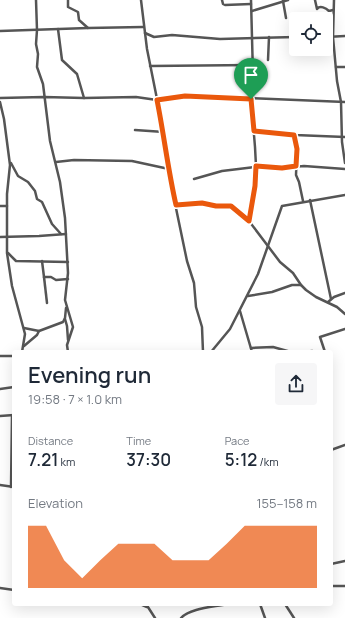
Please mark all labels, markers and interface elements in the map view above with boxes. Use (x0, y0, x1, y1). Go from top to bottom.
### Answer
map controls (289, 12, 333, 56)
button: locate (289, 12, 333, 56)
pin (234, 58, 268, 99)
icon: arrive (240, 64, 262, 86)
text: Evening run (28, 360, 151, 390)
button: share (275, 363, 317, 405)
text: 19:58 · 7 × 1.0 km (28, 390, 122, 408)
text: Distance (28, 433, 73, 448)
text: Time (126, 433, 151, 448)
text: Pace (225, 433, 250, 448)
text: 7.21 (28, 448, 58, 471)
text: 37:30 (126, 448, 171, 471)
text: 5:12 (225, 448, 257, 471)
text: km (58, 454, 75, 469)
text: /km (257, 454, 279, 469)
text: Elevation (28, 494, 83, 512)
text: 155–158 m (256, 494, 317, 512)

